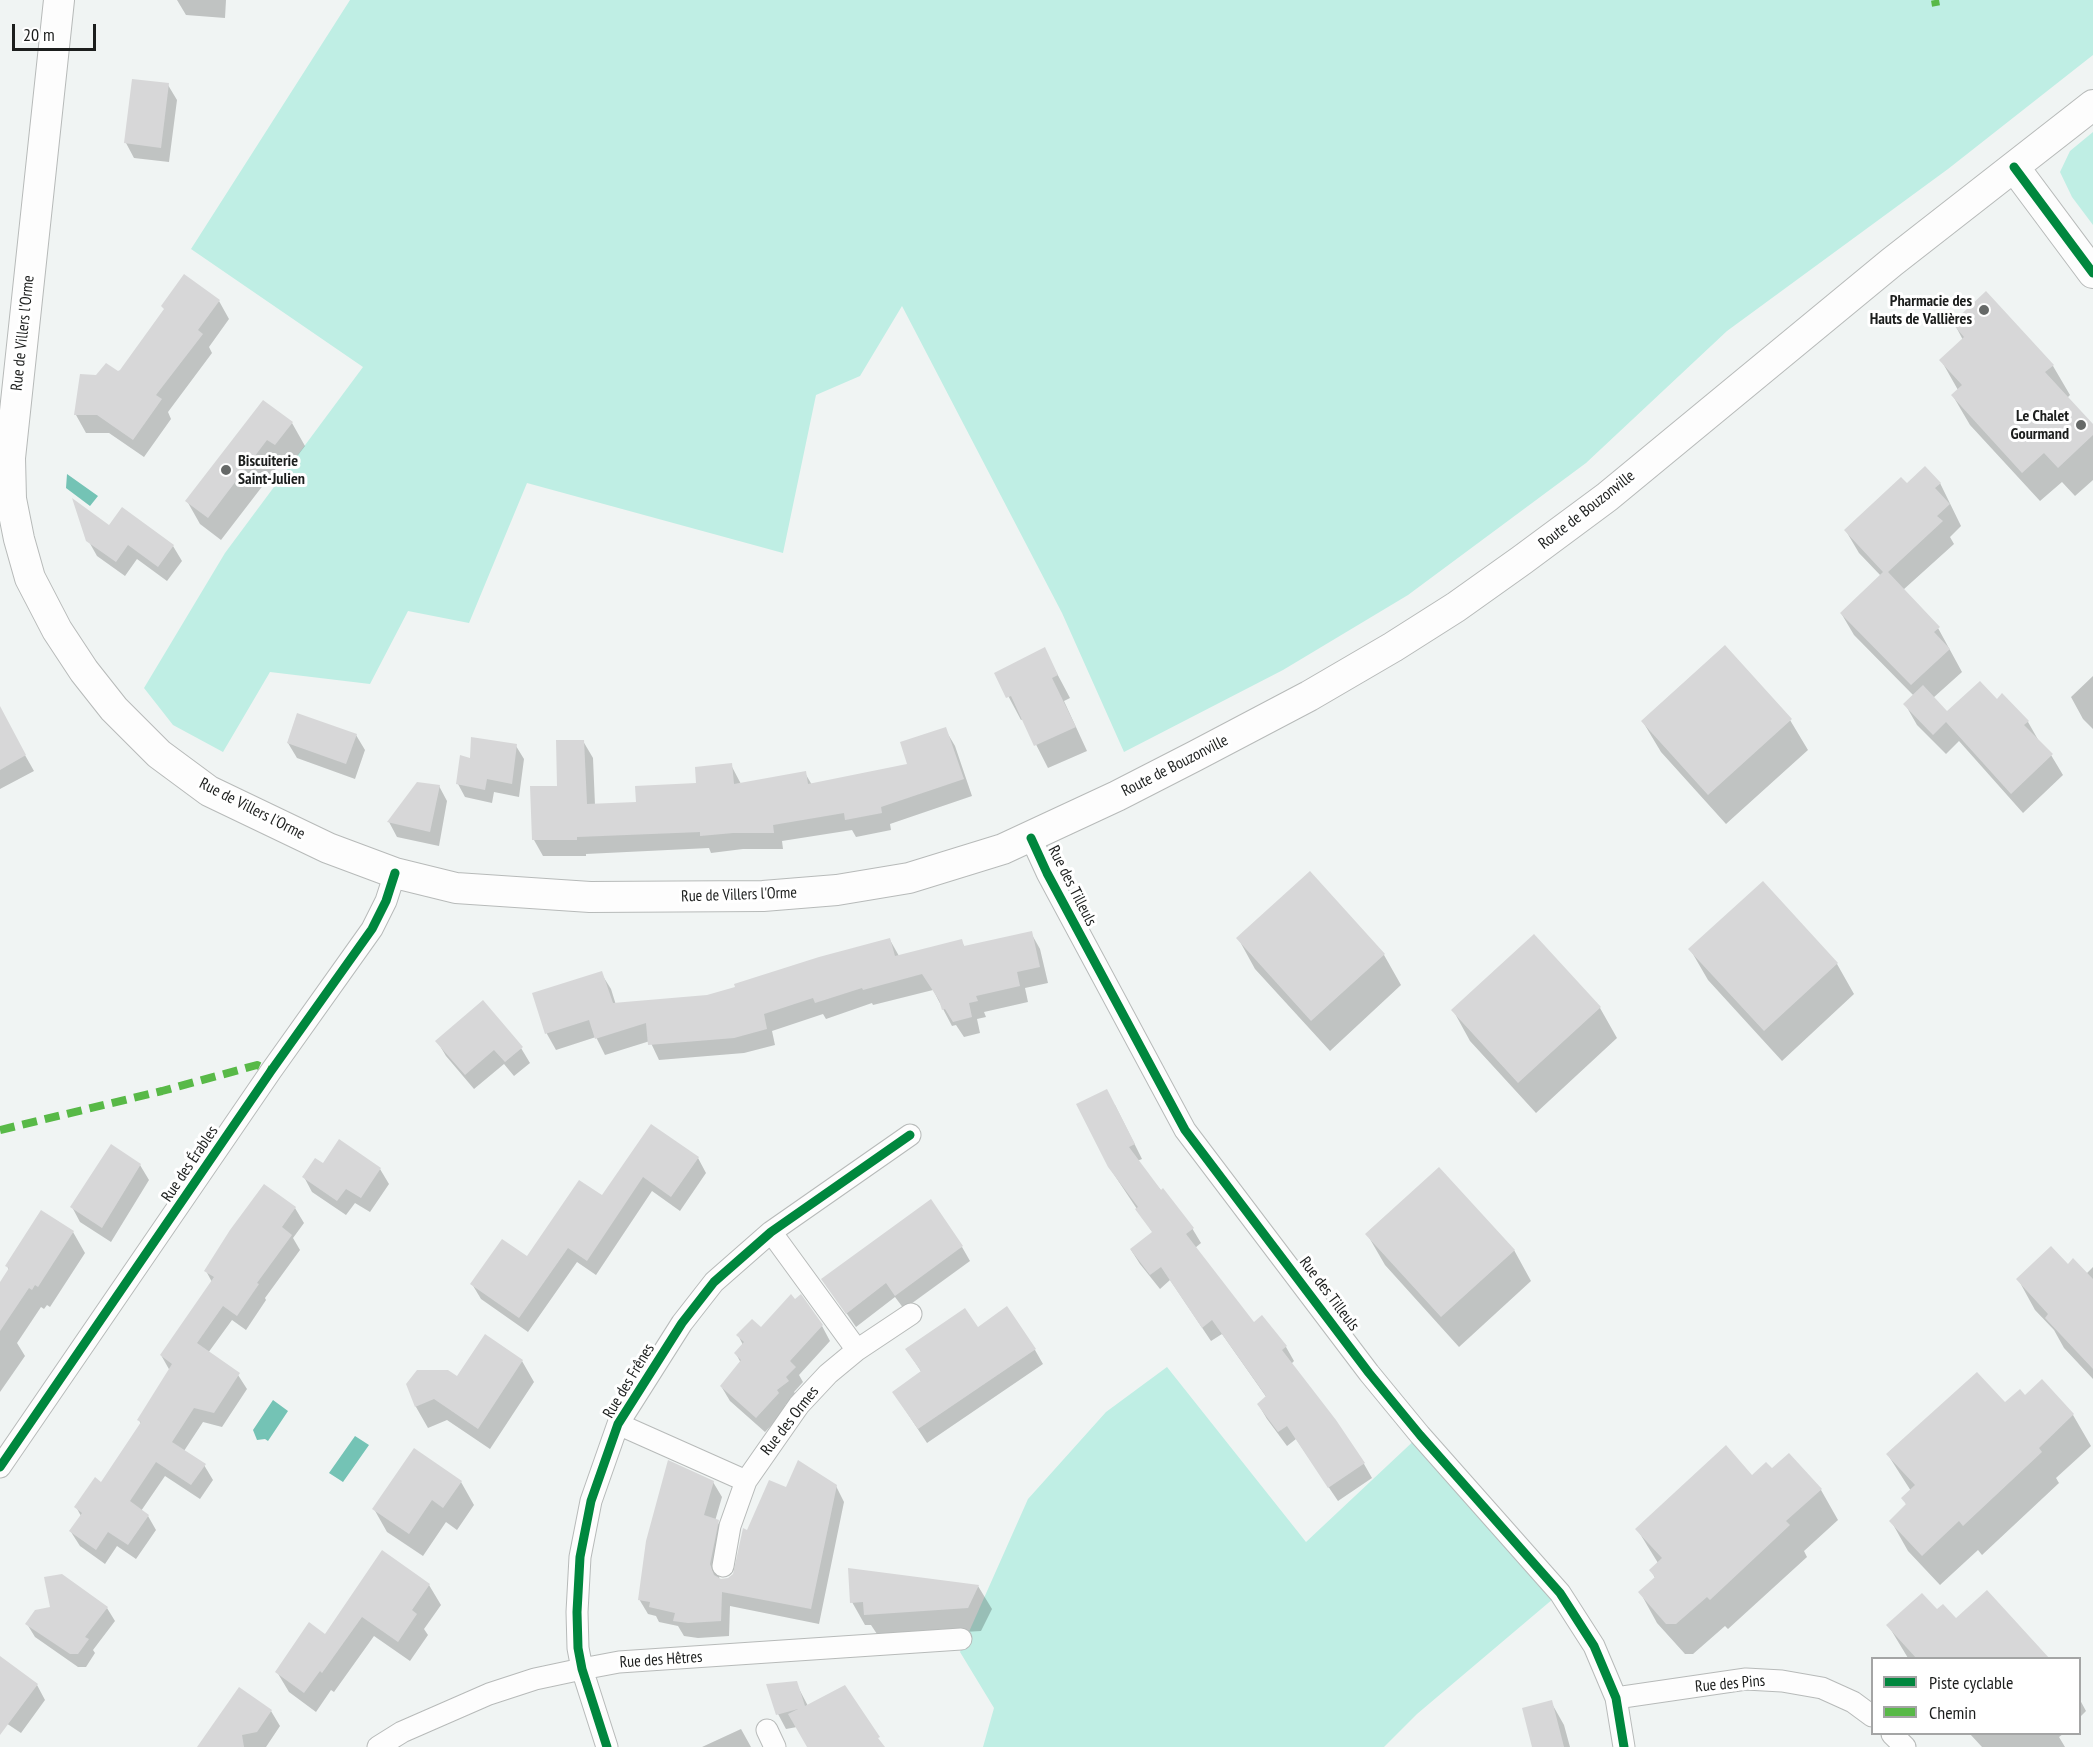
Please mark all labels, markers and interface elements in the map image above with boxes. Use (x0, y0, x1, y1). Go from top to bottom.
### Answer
scale bar (15, 12, 99, 50)
text: 20 m (23, 23, 55, 46)
street label: Rue de Villers l'Orme (7, 274, 39, 392)
place label: Pharmacie des Hauts de Vallières (1870, 291, 1972, 329)
marker: Pharmacie des Hauts de Vallières (1977, 303, 1991, 317)
place label: Le Chalet Gourmand (2011, 406, 2069, 444)
marker: Le Chalet Gourmand (2074, 418, 2088, 432)
place label: Biscuiterie Saint-Julien (238, 451, 305, 489)
marker: Biscuiterie Saint-Julien (219, 463, 233, 477)
street label: Route de Bouzonville (1535, 466, 1639, 554)
street label: Route de Bouzonville (1119, 731, 1231, 801)
street label: Rue de Villers l'Orme (196, 774, 308, 844)
street label: Rue des Tilleuls (1044, 843, 1100, 929)
street label: Rue de Villers l'Orme (681, 883, 797, 907)
street label: Rue des Érables (158, 1122, 222, 1206)
street label: Rue des Tilleuls (1295, 1253, 1363, 1335)
street label: Rue des Frênes (599, 1340, 659, 1422)
street label: Rue des Ormes (757, 1383, 823, 1459)
street label: Rue des Hêtres (619, 1648, 703, 1672)
legend (1871, 1657, 2081, 1735)
street label: Rue des Pins (1694, 1671, 1766, 1697)
text: Piste cyclable (1929, 1671, 2013, 1694)
text: Chemin (1929, 1701, 1976, 1724)

